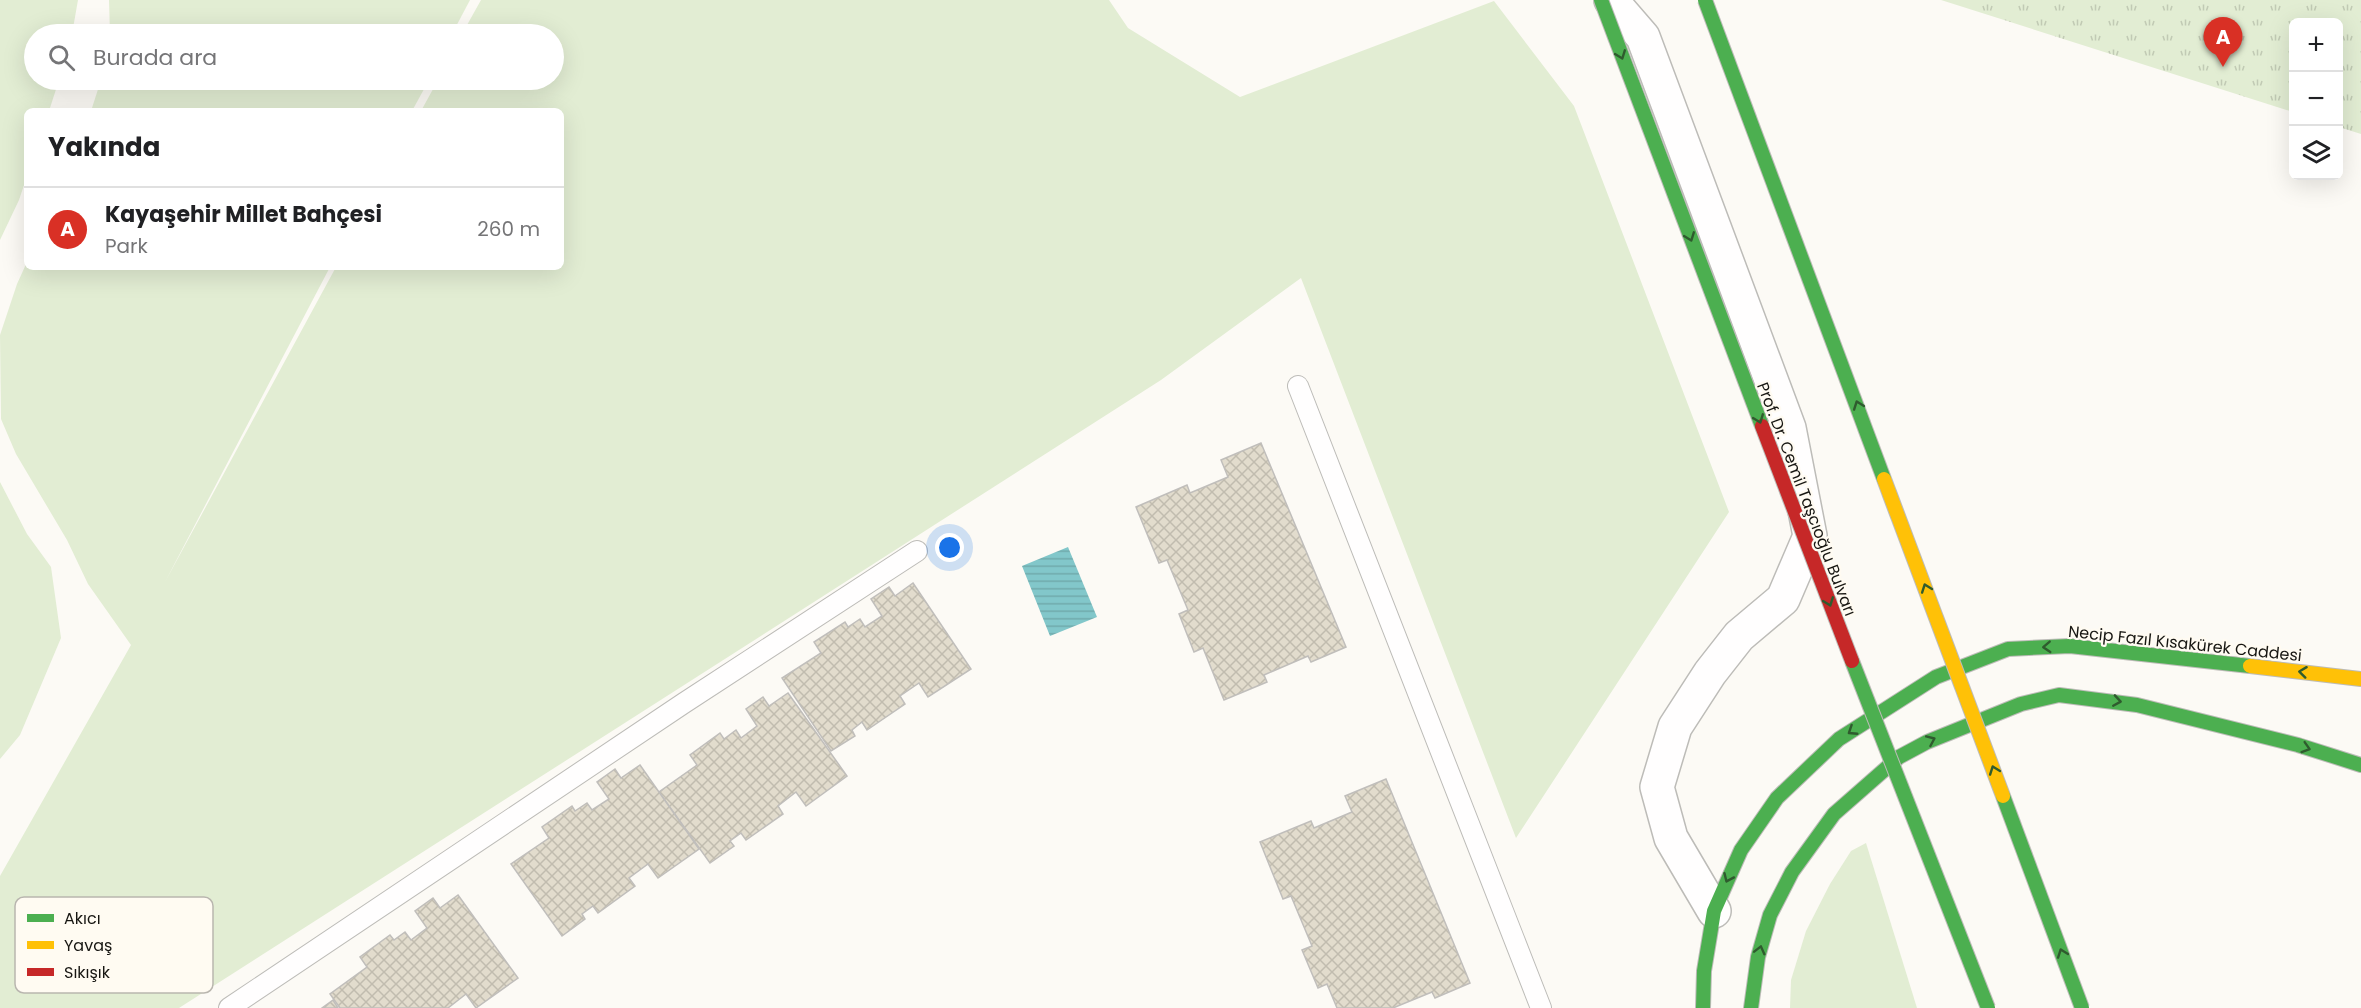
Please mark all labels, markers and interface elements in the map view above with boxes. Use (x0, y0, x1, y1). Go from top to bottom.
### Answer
pin: A (2204, 17, 2242, 67)
map controls (2289, 18, 2343, 180)
button: + (2289, 18, 2343, 72)
search box (24, 24, 564, 90)
icon: search (45, 41, 78, 74)
text: Burada ara (93, 42, 217, 73)
one-way arrow (1614, 49, 1627, 60)
button: − (2289, 72, 2343, 126)
button: layers (2289, 126, 2343, 180)
text: Yakında (48, 129, 160, 165)
text: Kayaşehir Millet Bahçesi (105, 199, 382, 230)
text: A (60, 215, 75, 243)
text: 260 m (477, 215, 540, 243)
one-way arrow (1683, 231, 1696, 242)
text: Park (105, 232, 148, 260)
street label: Prof. Dr. Cemil Taşcıoğlu Bulvarı (1751, 379, 1862, 619)
one-way arrow (1853, 400, 1865, 411)
one-way arrow (1752, 414, 1765, 424)
your location (935, 533, 964, 562)
one-way arrow (1921, 583, 1933, 594)
one-way arrow (1821, 596, 1834, 606)
street label: Necip Fazıl Kısakürek Caddesi (2067, 620, 2303, 667)
one-way arrow (2042, 640, 2051, 653)
one-way arrow (2298, 667, 2307, 679)
one-way arrow (2113, 695, 2122, 707)
one-way arrow (1848, 724, 1859, 735)
one-way arrow (1924, 736, 1935, 748)
one-way arrow (2301, 741, 2311, 753)
one-way arrow (1989, 766, 2001, 777)
one-way arrow (1724, 872, 1736, 883)
legend (15, 897, 213, 993)
text: Akıcı (64, 907, 101, 930)
text: Yavaş (64, 934, 112, 957)
one-way arrow (1753, 945, 1766, 955)
one-way arrow (2057, 948, 2069, 959)
text: Sıkışık (64, 961, 111, 984)

